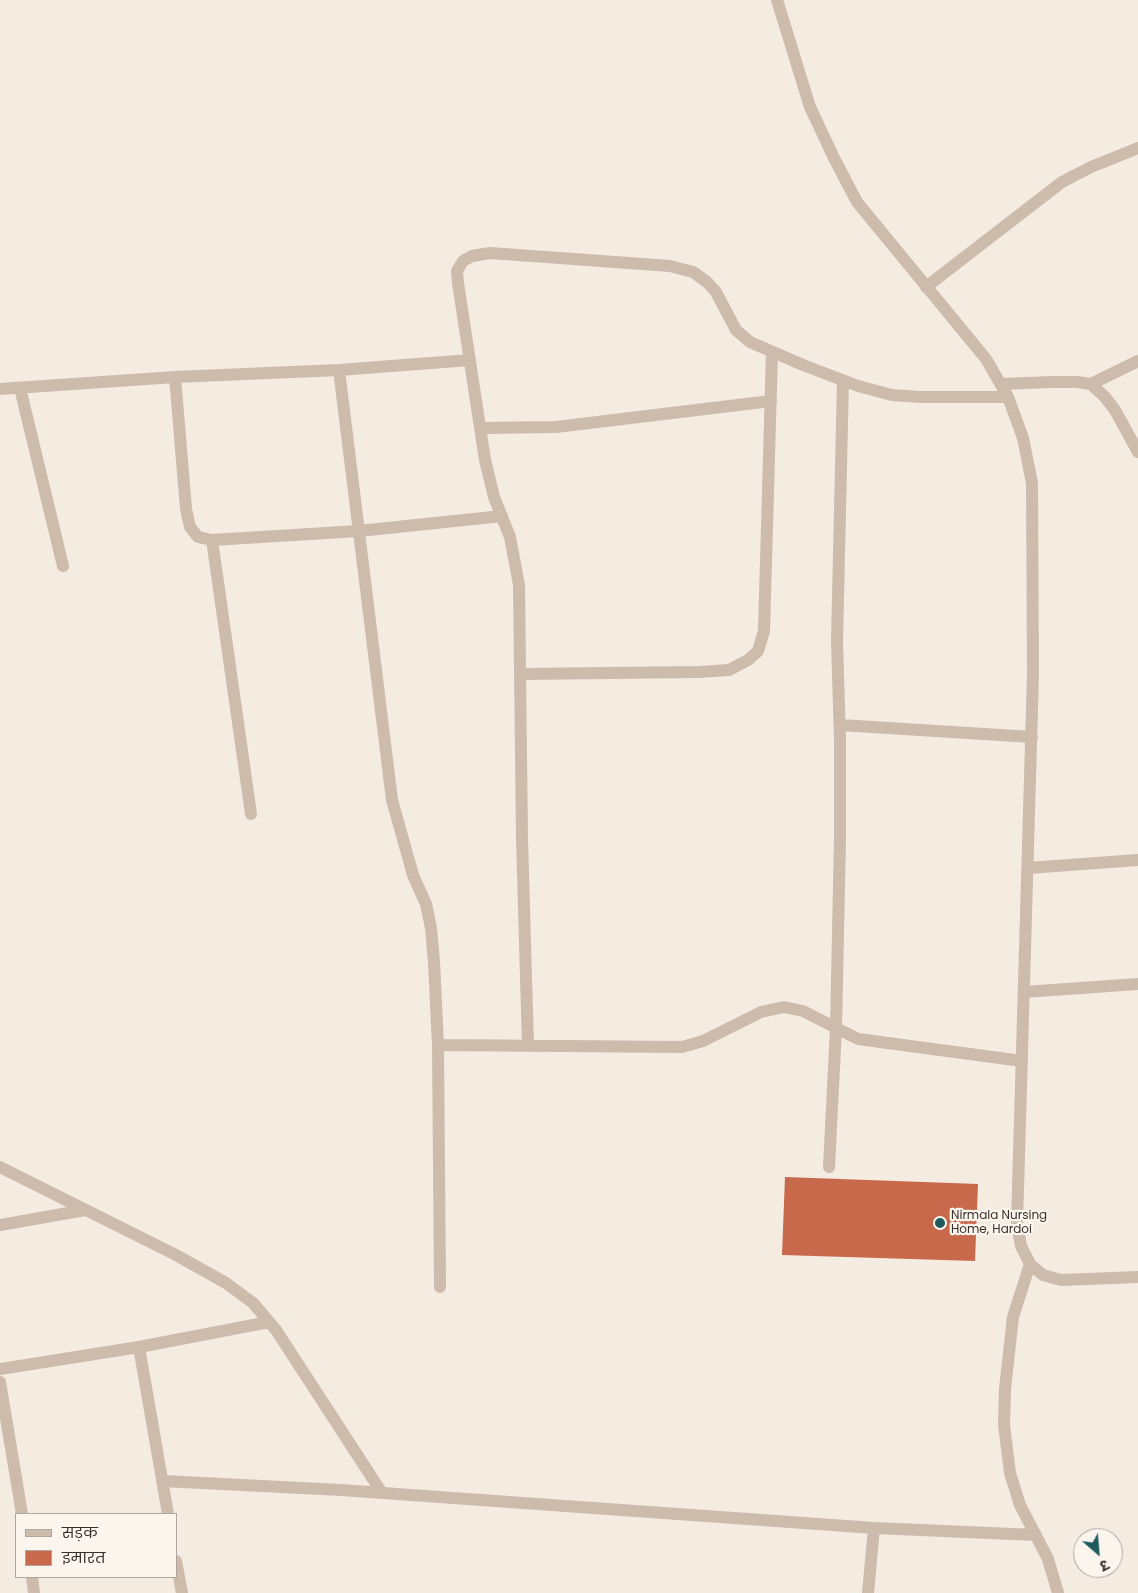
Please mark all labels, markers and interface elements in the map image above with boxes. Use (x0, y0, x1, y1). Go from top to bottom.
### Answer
place label: Nirmala Nursing Home, Hardoi (951, 1209, 1047, 1237)
marker: Nirmala Nursing Home, Hardoi (933, 1216, 947, 1230)
legend (15, 1513, 178, 1578)
text: सड़क (62, 1522, 98, 1543)
north arrow (1073, 1528, 1123, 1578)
text: इमारत (62, 1547, 105, 1568)
text: उ (1096, 1555, 1112, 1576)

